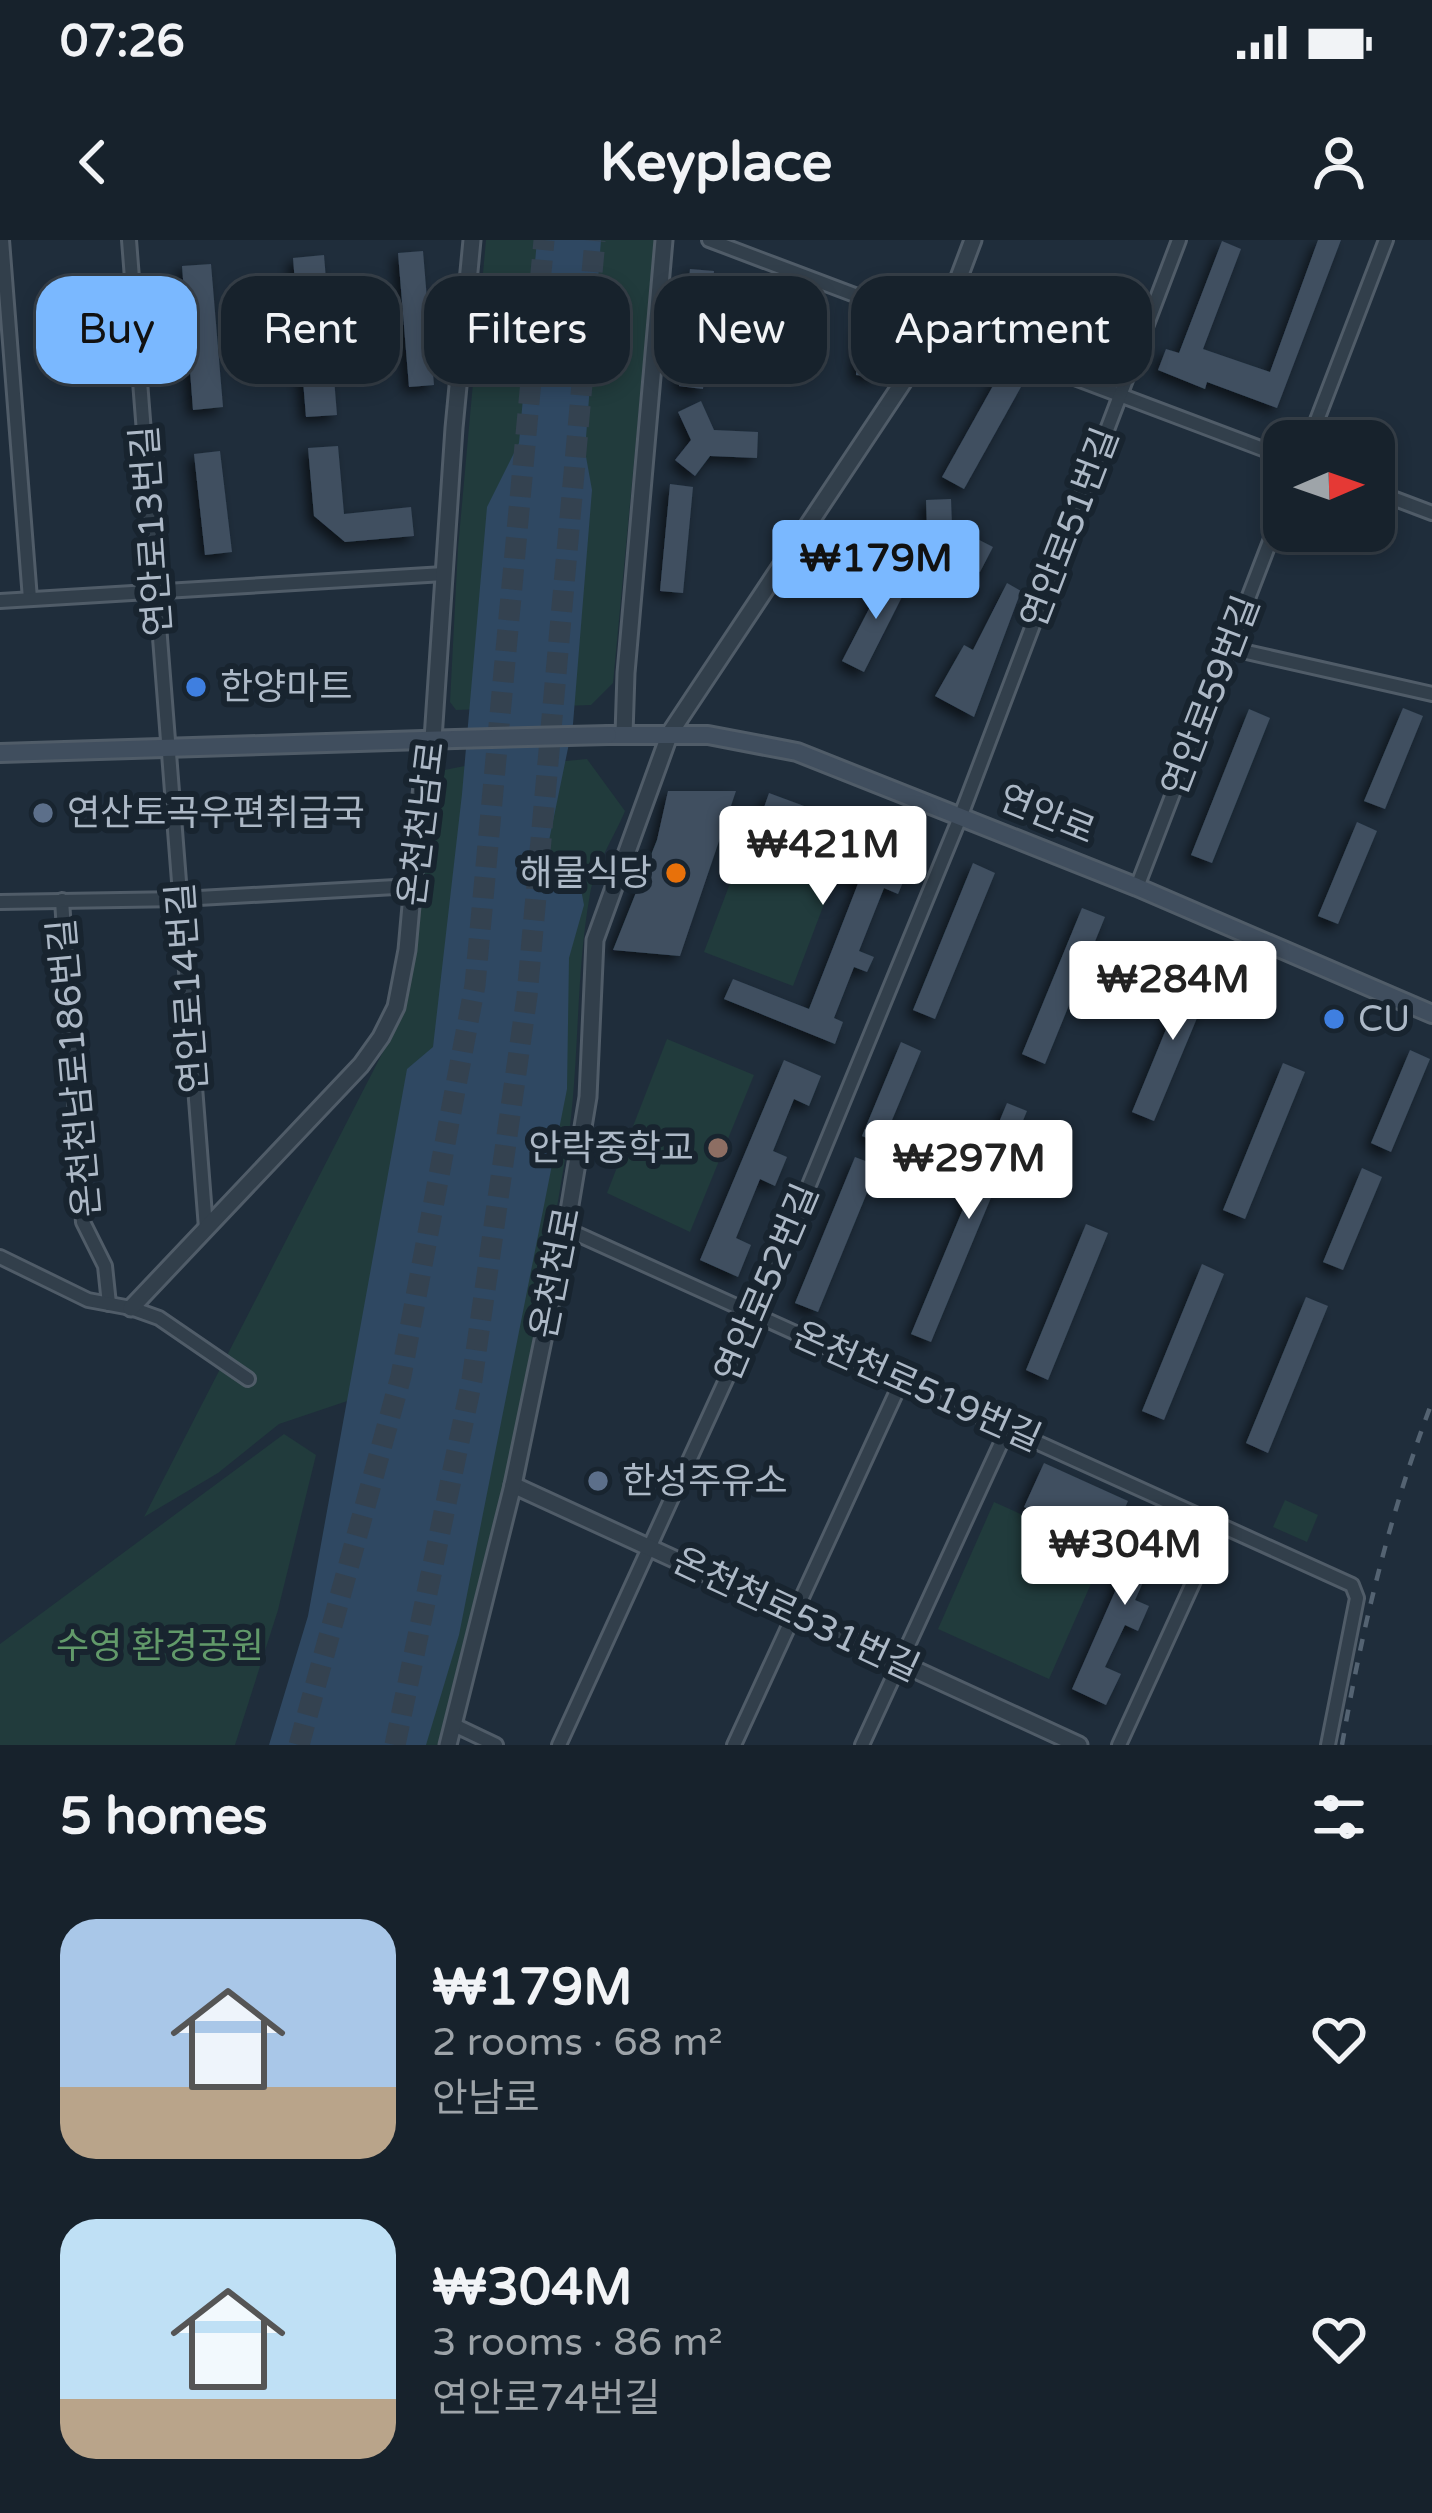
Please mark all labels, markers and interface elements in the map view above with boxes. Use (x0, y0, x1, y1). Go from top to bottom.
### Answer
text: 07:26 (60, 15, 185, 69)
icon: back (60, 129, 126, 195)
icon: person (1306, 129, 1372, 195)
text: Keyplace (600, 130, 832, 195)
chip: Buy (36, 276, 197, 384)
chip: Rent (221, 276, 400, 384)
chip: Filters (424, 276, 630, 384)
chip: New (654, 276, 827, 384)
chip: Apartment (851, 276, 1152, 384)
north arrow (1263, 420, 1395, 552)
map controls (1263, 420, 1395, 552)
street label: 연안로51번길 (1012, 422, 1128, 634)
street label: 연안로13번길 (123, 424, 181, 638)
pin: ₩179M (792, 520, 960, 622)
text: ₩179M (799, 535, 953, 582)
street label: 연안로59번길 (1153, 590, 1269, 802)
place label: 한양마트 (220, 666, 352, 709)
marker: 한양마트 (183, 674, 209, 700)
street label: 온천천남로 (391, 739, 453, 909)
street label: 연안로 (993, 776, 1101, 854)
place label: 연산토곡우편취급국 (67, 792, 365, 835)
marker: 연산토곡우편취급국 (30, 800, 56, 826)
pin: ₩421M (739, 806, 907, 908)
text: ₩421M (746, 821, 900, 868)
place label: 해물식당 (520, 852, 652, 895)
marker: 해물식당 (663, 860, 689, 886)
street label: 연안로14번길 (159, 881, 217, 1095)
street label: 온천천남로186번길 (41, 917, 109, 1219)
pin: ₩284M (1089, 941, 1257, 1043)
text: ₩284M (1096, 956, 1250, 1003)
place label: CU (1358, 998, 1410, 1041)
marker: CU (1321, 1006, 1347, 1032)
pin: ₩297M (885, 1120, 1053, 1222)
place label: 안락중학교 (528, 1127, 694, 1170)
marker: 안락중학교 (705, 1135, 731, 1161)
text: ₩297M (892, 1135, 1046, 1182)
street label: 연안로52번길 (706, 1178, 828, 1388)
street label: 온천천로 (522, 1204, 590, 1342)
street label: 온천천로519번길 (787, 1313, 1047, 1461)
place label: 한성주유소 (622, 1460, 788, 1503)
marker: 한성주유소 (585, 1468, 611, 1494)
pin: ₩304M (1041, 1506, 1209, 1608)
text: ₩304M (1048, 1521, 1202, 1568)
street label: 온천천로531번길 (666, 1539, 926, 1691)
park label: 수영 환경공원 (56, 1625, 264, 1668)
icon: filters (1306, 1784, 1372, 1850)
text: 5 homes (60, 1786, 268, 1848)
text: ₩179M (432, 1957, 632, 2019)
icon: home (156, 1967, 300, 2111)
icon: heart (1306, 2006, 1372, 2072)
text: 2 rooms · 68 m² (432, 2019, 723, 2066)
text: 안남로 (432, 2075, 540, 2122)
text: ₩304M (432, 2257, 632, 2319)
icon: home (156, 2267, 300, 2411)
icon: heart (1306, 2306, 1372, 2372)
text: 3 rooms · 86 m² (432, 2319, 723, 2366)
text: 연안로74번길 (432, 2375, 660, 2422)

